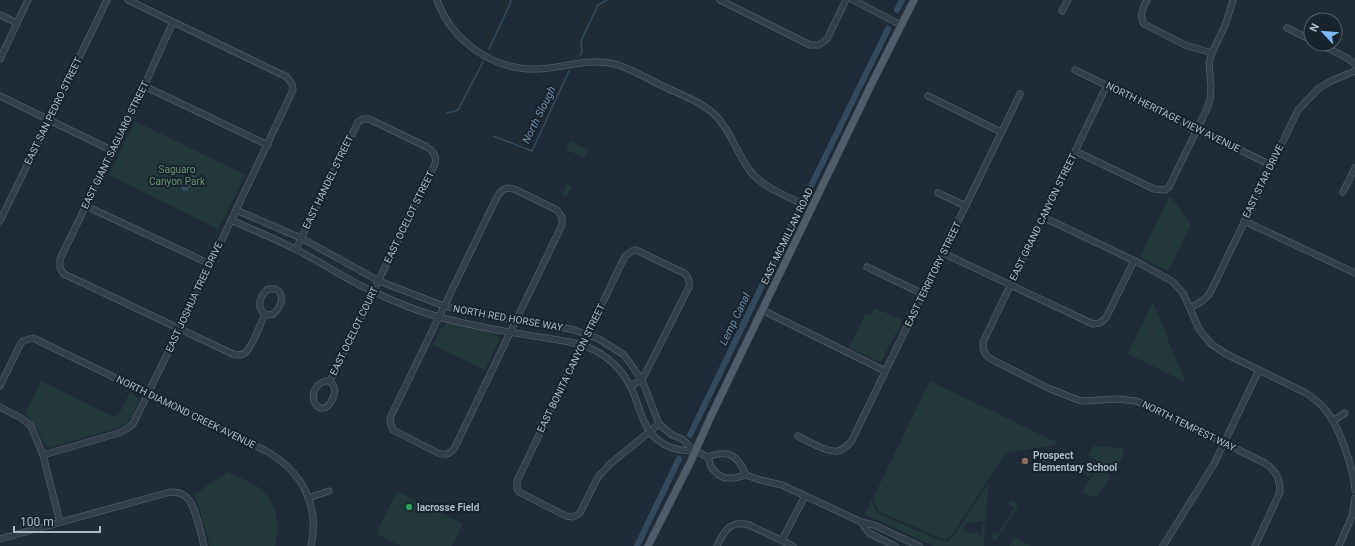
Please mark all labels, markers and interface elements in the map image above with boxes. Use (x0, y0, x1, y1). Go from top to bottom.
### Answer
north arrow (1303, 12, 1343, 52)
text: N (1307, 21, 1322, 34)
street label: EAST SAN PEDRO STREET (22, 56, 84, 166)
street label: EAST GIANT SAGUARO STREET (79, 79, 151, 211)
street label: NORTH HERITAGE VIEW AVENUE (1104, 80, 1242, 154)
water label: North Slough (519, 84, 559, 146)
street label: EAST HANDEL STREET (301, 133, 356, 231)
street label: EAST STAR DRIVE (1240, 142, 1286, 220)
street label: EAST GRAND CANYON STREET (1007, 152, 1079, 282)
park label: Saguaro Canyon Park (149, 164, 206, 187)
street label: EAST OCELOT STREET (382, 169, 436, 265)
street label: EAST MCMILLAN ROAD (759, 186, 815, 286)
street label: EAST TERRITORY STREET (903, 220, 963, 328)
street label: EAST JOSHUA TREE DRIVE (164, 240, 225, 354)
street label: EAST OCELOT COURT (328, 285, 380, 377)
water label: Lemp Canal (717, 290, 753, 347)
street label: EAST BONITA CANYON STREET (535, 302, 607, 434)
street label: NORTH RED HORSE WAY (452, 303, 564, 333)
street label: NORTH DIAMOND CREEK AVENUE (115, 373, 258, 451)
street label: NORTH TEMPEST WAY (1141, 399, 1237, 453)
place label: Prospect Elementary School (1033, 450, 1118, 473)
marker: Prospect Elementary School (1020, 456, 1030, 466)
marker: lacrosse Field (404, 502, 414, 512)
place label: lacrosse Field (417, 502, 480, 513)
scale bar (14, 508, 100, 534)
text: 100 m (20, 515, 54, 529)

